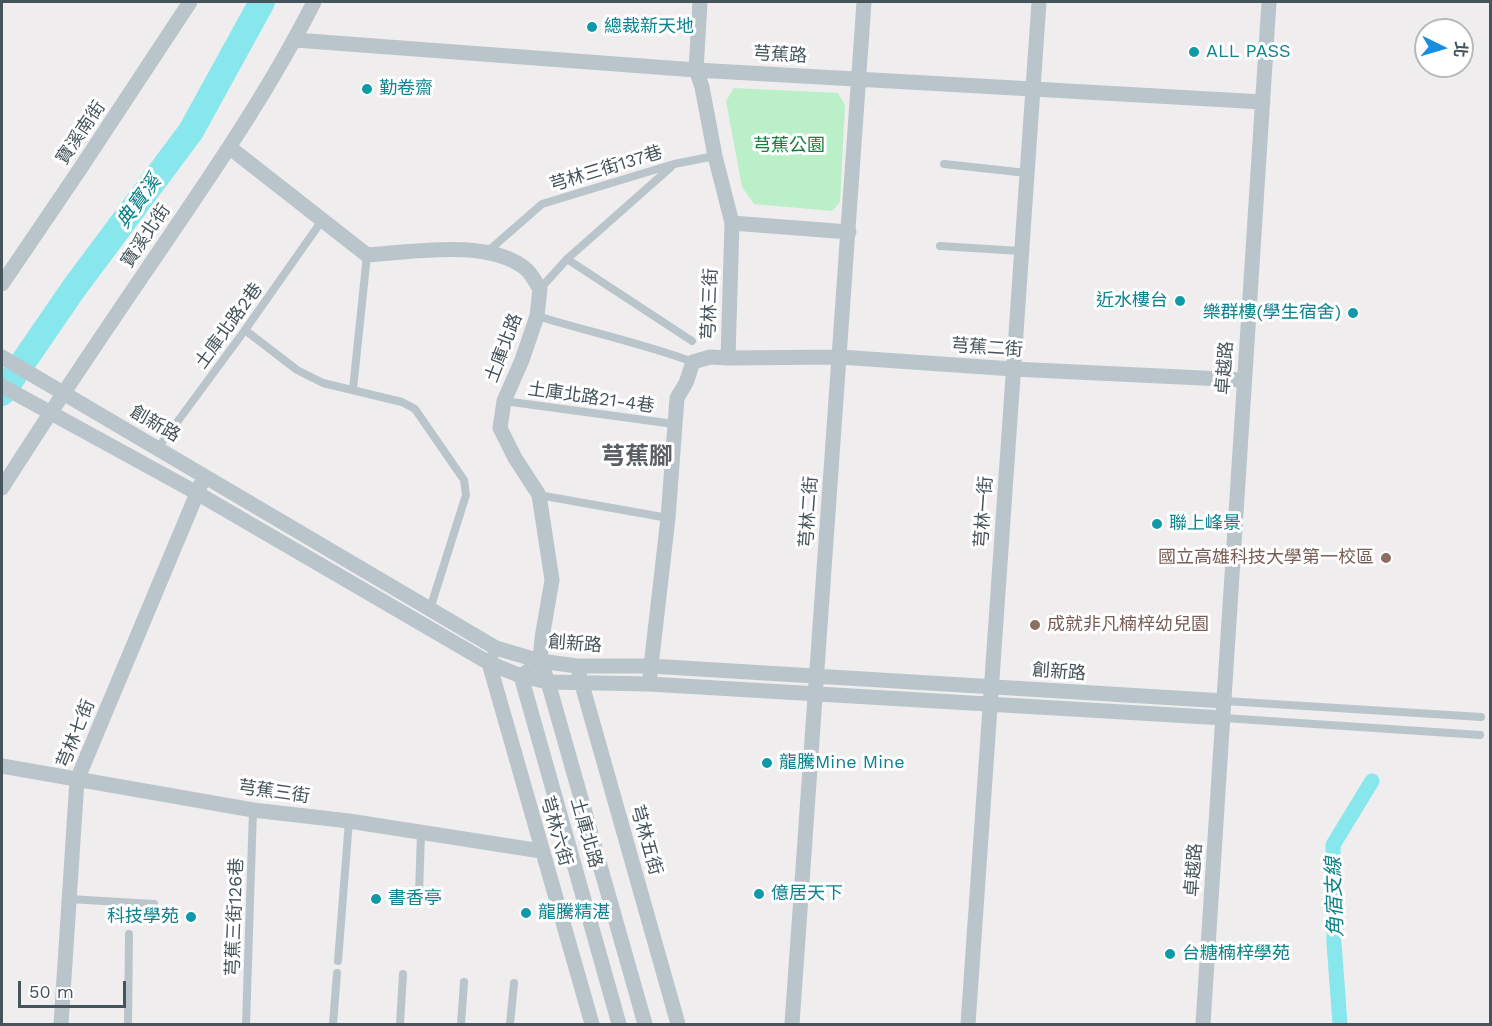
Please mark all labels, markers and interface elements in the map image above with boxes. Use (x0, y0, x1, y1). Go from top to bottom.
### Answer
place label: 總裁新天地 (604, 16, 694, 38)
north arrow (1414, 18, 1474, 78)
marker: 總裁新天地 (585, 20, 599, 34)
place label: ALL PASS (1206, 41, 1290, 63)
text: 北 (1450, 41, 1471, 58)
street label: 芎蕉路 (752, 43, 808, 67)
marker: ALL PASS (1187, 45, 1201, 59)
place label: 勤卷齋 (379, 78, 433, 100)
marker: 勤卷齋 (360, 82, 374, 96)
street label: 寶溪南街 (52, 97, 110, 169)
park label: 芎蕉公園 (753, 135, 825, 157)
street label: 芎林三街137巷 (547, 142, 665, 196)
water label: 典寶溪 (112, 171, 166, 233)
street label: 寶溪北街 (117, 200, 175, 272)
street label: 芎林三街 (698, 268, 722, 340)
street label: 土庫北路2巷 (191, 279, 267, 373)
place label: 近水樓台 (1096, 290, 1168, 312)
marker: 近水樓台 (1173, 294, 1187, 308)
place label: 樂群樓(學生宿舍) (1202, 302, 1341, 324)
marker: 樂群樓(學生宿舍) (1346, 306, 1360, 320)
street label: 土庫北路 (481, 311, 527, 385)
street label: 芎蕉二街 (950, 335, 1024, 361)
street label: 卓越路 (1212, 340, 1238, 396)
street label: 土庫北路21-4巷 (526, 378, 656, 418)
street label: 創新路 (126, 401, 184, 447)
district label: 芎蕉腳 (601, 443, 673, 471)
street label: 芎林二街 (796, 475, 822, 549)
street label: 芎林一街 (971, 475, 997, 549)
place label: 聯上峰景 (1169, 513, 1241, 535)
marker: 聯上峰景 (1150, 517, 1164, 531)
place label: 國立高雄科技大學第一校區 (1158, 547, 1374, 569)
marker: 國立高雄科技大學第一校區 (1379, 551, 1393, 565)
place label: 成就非凡楠梓幼兒園 (1047, 614, 1209, 636)
marker: 成就非凡楠梓幼兒園 (1028, 618, 1042, 632)
street label: 創新路 (547, 631, 603, 657)
street label: 創新路 (1031, 659, 1087, 685)
street label: 芎林七街 (53, 697, 99, 771)
place label: 龍騰Mine Mine (779, 752, 905, 774)
marker: 龍騰Mine Mine (760, 756, 774, 770)
street label: 芎蕉三街 (237, 776, 311, 808)
street label: 芎林六街 (536, 793, 576, 869)
street label: 土庫北路 (566, 795, 606, 871)
street label: 芎林五街 (626, 802, 666, 878)
street label: 卓越路 (1181, 842, 1207, 898)
street label: 芎蕉三街126巷 (222, 857, 248, 977)
water label: 角宿支線 (1322, 857, 1348, 937)
place label: 億居天下 (771, 883, 843, 905)
marker: 億居天下 (752, 887, 766, 901)
place label: 書香亭 (388, 888, 442, 910)
marker: 書香亭 (369, 892, 383, 906)
place label: 龍騰精湛 (538, 902, 610, 924)
place label: 科技學苑 (107, 906, 179, 928)
marker: 龍騰精湛 (519, 906, 533, 920)
marker: 科技學苑 (184, 910, 198, 924)
place label: 台糖楠梓學苑 (1182, 943, 1290, 965)
marker: 台糖楠梓學苑 (1163, 947, 1177, 961)
scale bar (21, 969, 129, 1007)
text: 50 m (29, 981, 74, 1002)

